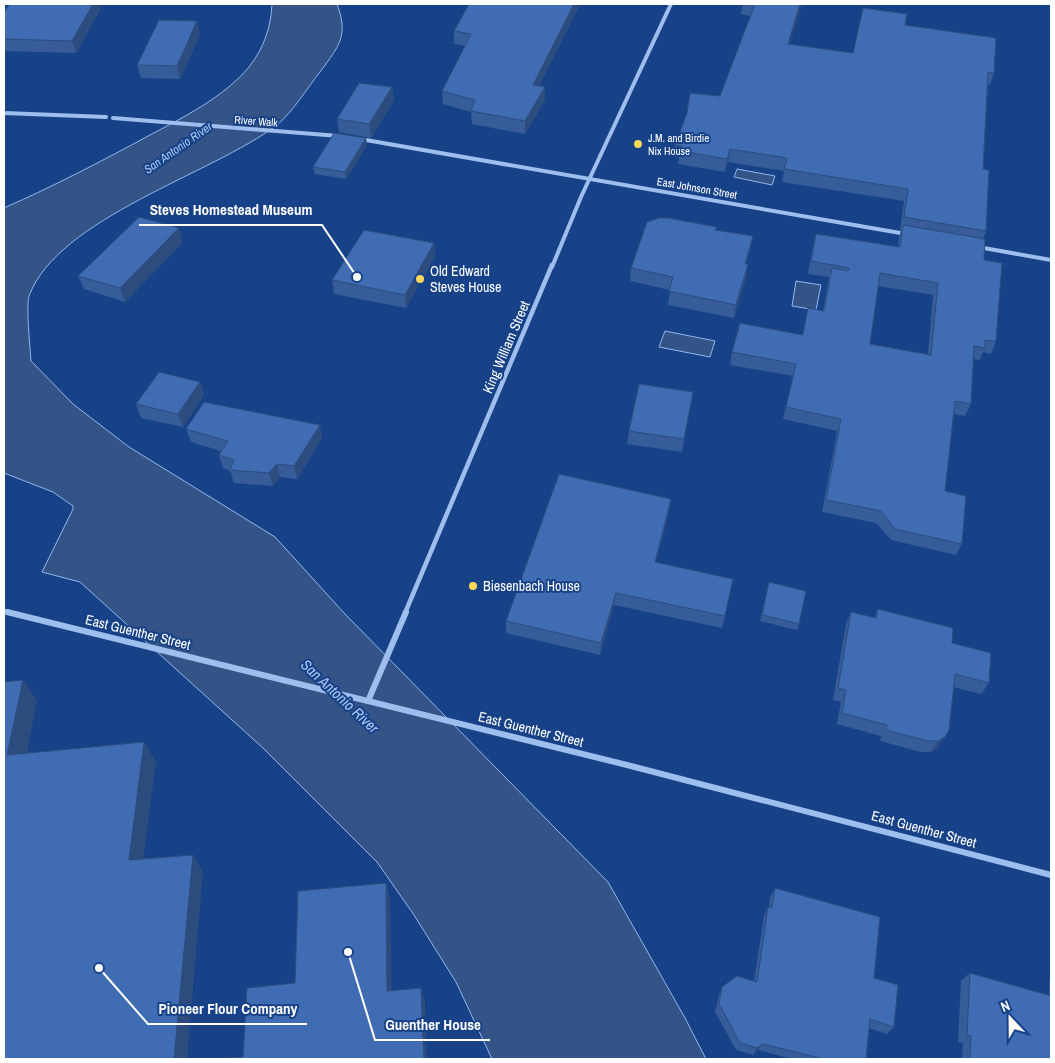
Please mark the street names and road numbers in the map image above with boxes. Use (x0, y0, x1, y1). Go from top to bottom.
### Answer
street label: River Walk (234, 112, 279, 130)
street label: East Johnson Street (656, 174, 739, 202)
street label: King William Street (478, 298, 534, 396)
street label: East Guenther Street (83, 610, 193, 654)
street label: East Guenther Street (476, 707, 586, 751)
street label: East Guenther Street (870, 806, 978, 852)

